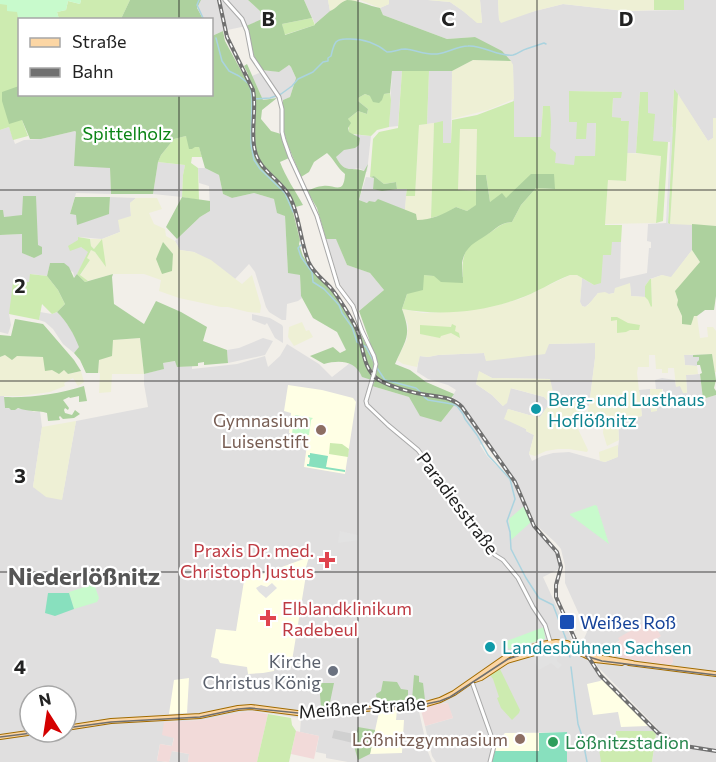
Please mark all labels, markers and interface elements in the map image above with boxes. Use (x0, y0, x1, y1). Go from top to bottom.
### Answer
text: B (261, 6, 275, 30)
text: C (441, 6, 455, 30)
text: D (619, 6, 633, 30)
legend (18, 18, 213, 96)
text: Straße (72, 30, 127, 52)
text: Bahn (72, 60, 114, 82)
park label: Spittelholz (82, 122, 172, 144)
text: 2 (14, 273, 26, 297)
place label: Berg- und Lusthaus Hoflößnitz (548, 388, 705, 431)
marker: Berg- und Lusthaus Hoflößnitz (529, 402, 543, 416)
place label: Gymnasium Luisenstift (213, 409, 309, 452)
marker: Gymnasium Luisenstift (314, 423, 328, 437)
street label: Paradiesstraße (412, 448, 504, 558)
text: 3 (14, 463, 26, 487)
place label: Praxis Dr. med. Christoph Justus (180, 539, 314, 582)
marker: Praxis Dr. med. Christoph Justus (318, 551, 336, 569)
district label: Niederlößnitz (8, 561, 160, 590)
place label: Elblandklinikum Radebeul (282, 597, 412, 640)
marker: Elblandklinikum Radebeul (259, 609, 277, 627)
place label: Weißes Roß (580, 611, 676, 633)
marker: Weißes Roß (558, 613, 576, 631)
place label: Landesbühnen Sachsen (502, 636, 692, 658)
marker: Landesbühnen Sachsen (483, 640, 497, 654)
place label: Kirche Christus König (202, 650, 321, 693)
text: 4 (14, 654, 26, 678)
marker: Kirche Christus König (326, 664, 340, 678)
north arrow (18, 684, 78, 744)
text: N (37, 688, 53, 709)
street label: Meißner Straße (298, 692, 426, 722)
place label: Lößnitzgymnasium (352, 728, 508, 750)
place label: Lößnitzstadion (565, 731, 689, 753)
marker: Lößnitzgymnasium (513, 732, 527, 746)
marker: Lößnitzstadion (546, 735, 560, 749)

